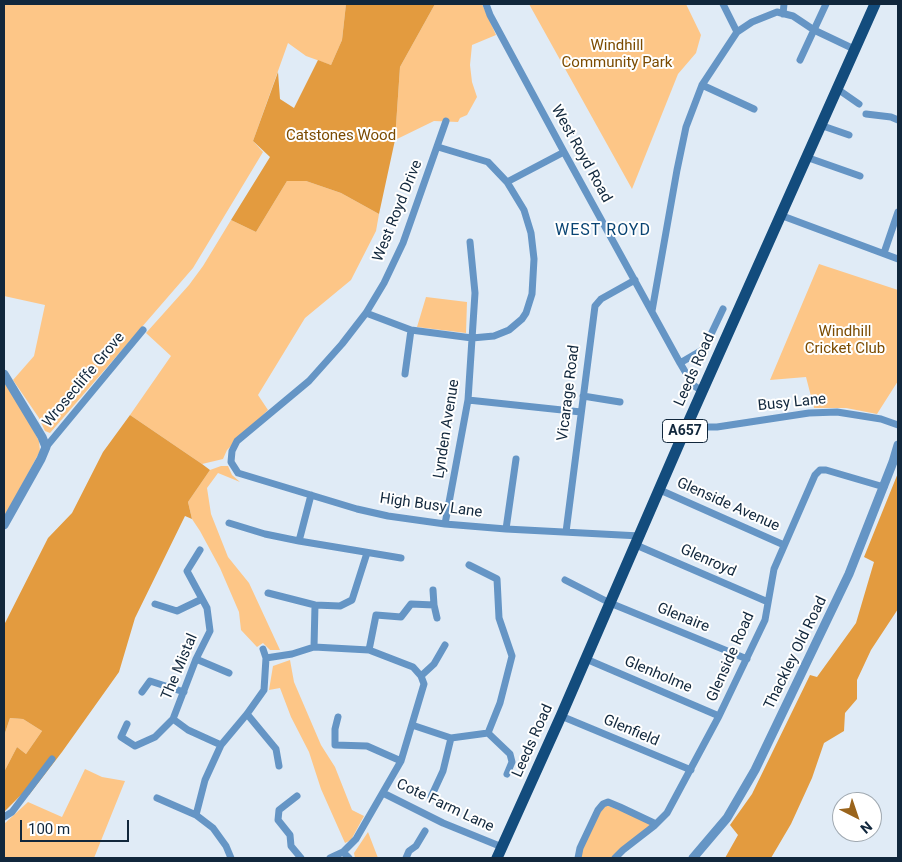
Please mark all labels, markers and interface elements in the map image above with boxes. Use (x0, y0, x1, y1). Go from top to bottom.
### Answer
park label: Windhill Community Park (562, 37, 672, 72)
street label: West Royd Road (547, 102, 615, 206)
park label: Catstones Wood (286, 127, 396, 145)
street label: West Royd Drive (369, 158, 427, 264)
district label: WEST ROYD (554, 221, 652, 241)
park label: Windhill Cricket Club (805, 323, 885, 358)
street label: Wrosecliffe Grove (39, 329, 129, 431)
street label: Leeds Road (671, 331, 719, 409)
street label: Vicarage Road (554, 344, 584, 442)
street label: Lynden Avenue (430, 378, 464, 480)
street label: Busy Lane (757, 390, 827, 416)
road number: A657 (662, 420, 708, 442)
street label: Glenside Avenue (674, 474, 782, 536)
street label: High Busy Lane (379, 490, 483, 522)
street label: Glenroyd (677, 541, 739, 581)
street label: Thackley Old Road (761, 593, 831, 713)
street label: Glenaire (654, 599, 712, 637)
street label: Glenside Road (703, 609, 759, 705)
street label: The Mistal (158, 631, 202, 703)
street label: Glenholme (621, 653, 695, 697)
street label: Leeds Road (509, 702, 557, 780)
street label: Glenfield (601, 711, 661, 751)
street label: Cote Farm Lane (393, 776, 497, 836)
north arrow (832, 792, 882, 842)
scale bar (22, 810, 131, 842)
text: N (857, 818, 875, 837)
text: 100 m (28, 820, 70, 838)

